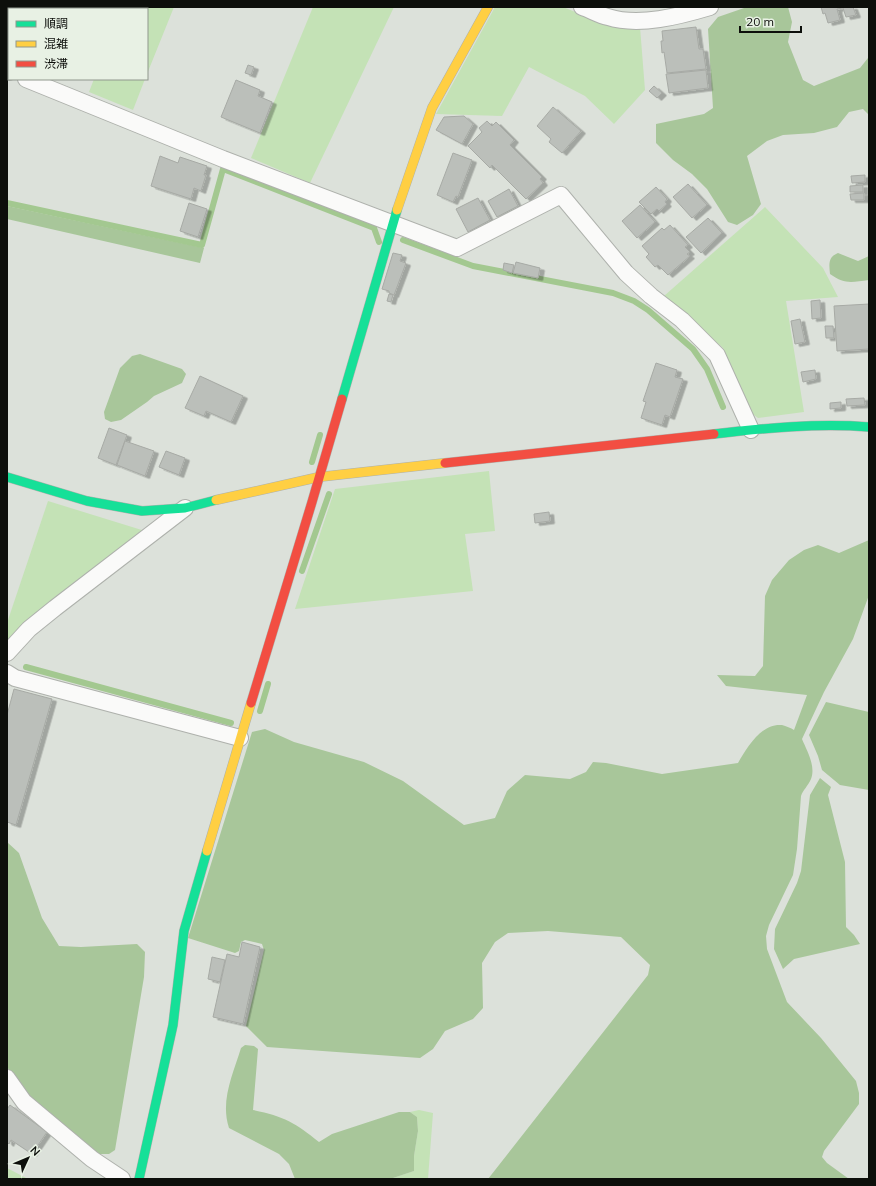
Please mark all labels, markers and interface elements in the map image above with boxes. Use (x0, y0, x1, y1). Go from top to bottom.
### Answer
legend (8, 8, 148, 80)
scale bar (740, 8, 801, 34)
text: 20 m (746, 14, 774, 29)
text: 順調 (44, 16, 68, 31)
text: 混雑 (44, 36, 68, 51)
text: 渋滞 (44, 56, 68, 71)
north arrow (8, 1138, 48, 1178)
text: N (27, 1143, 43, 1159)

